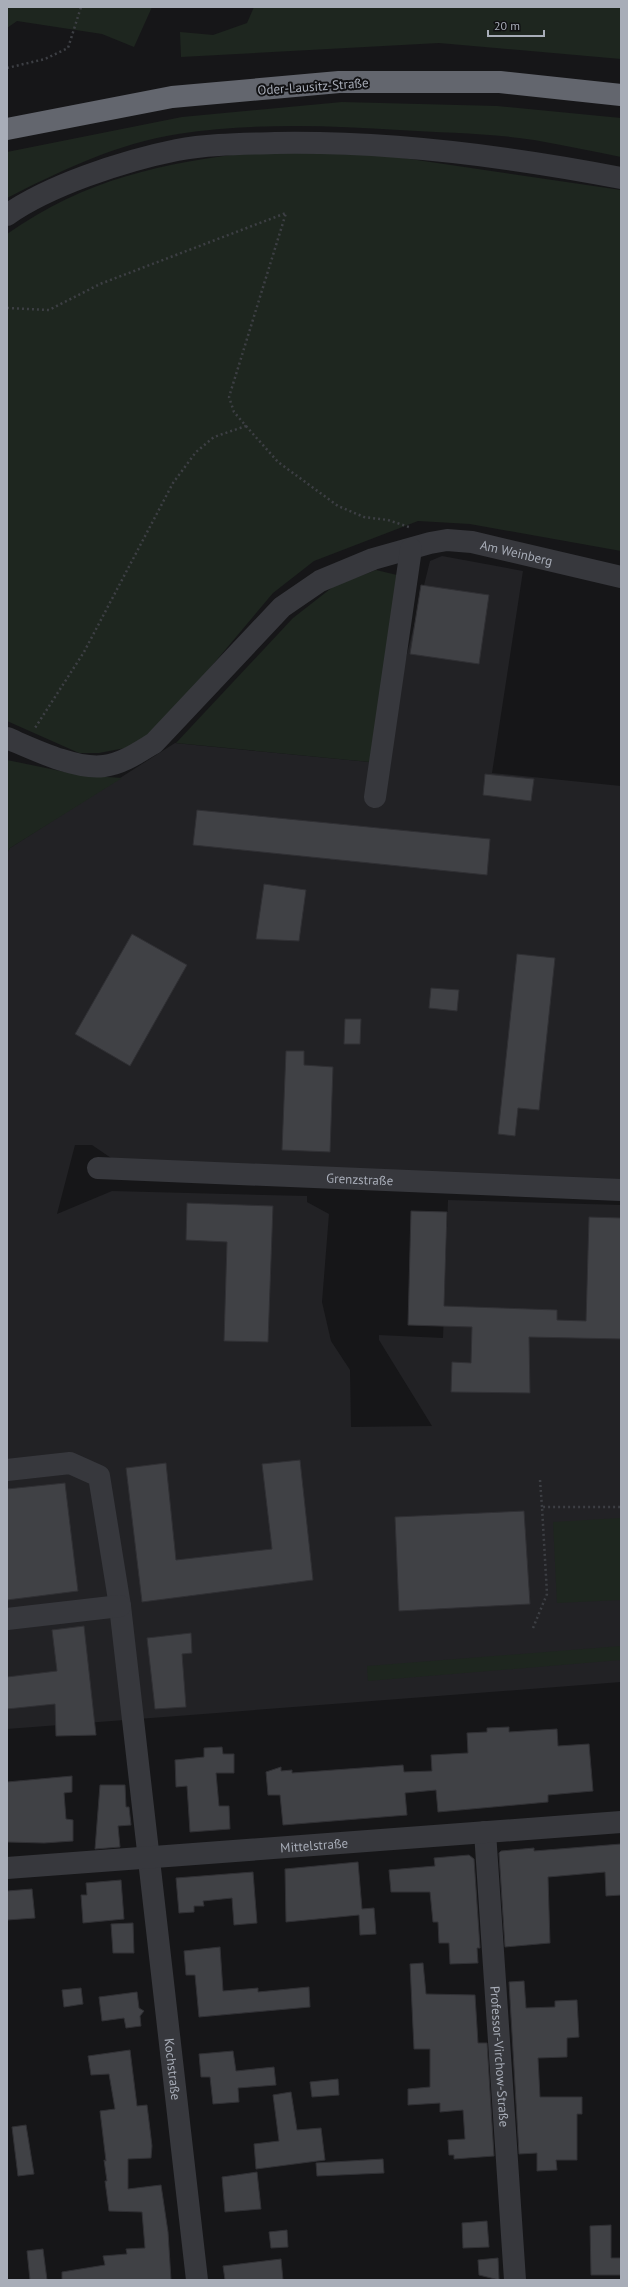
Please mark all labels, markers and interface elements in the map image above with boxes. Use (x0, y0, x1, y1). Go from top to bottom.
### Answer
scale bar (488, 12, 544, 38)
text: 20 m (494, 18, 520, 33)
street label: Oder-Lausitz-Straße (257, 74, 369, 99)
street label: Am Weinberg (479, 536, 554, 570)
street label: Grenzstraße (326, 1170, 394, 1189)
street label: Mittelstraße (280, 1834, 349, 1857)
street label: Professor-Virchow-Straße (486, 1986, 513, 2128)
street label: Kochstraße (160, 2037, 184, 2101)

